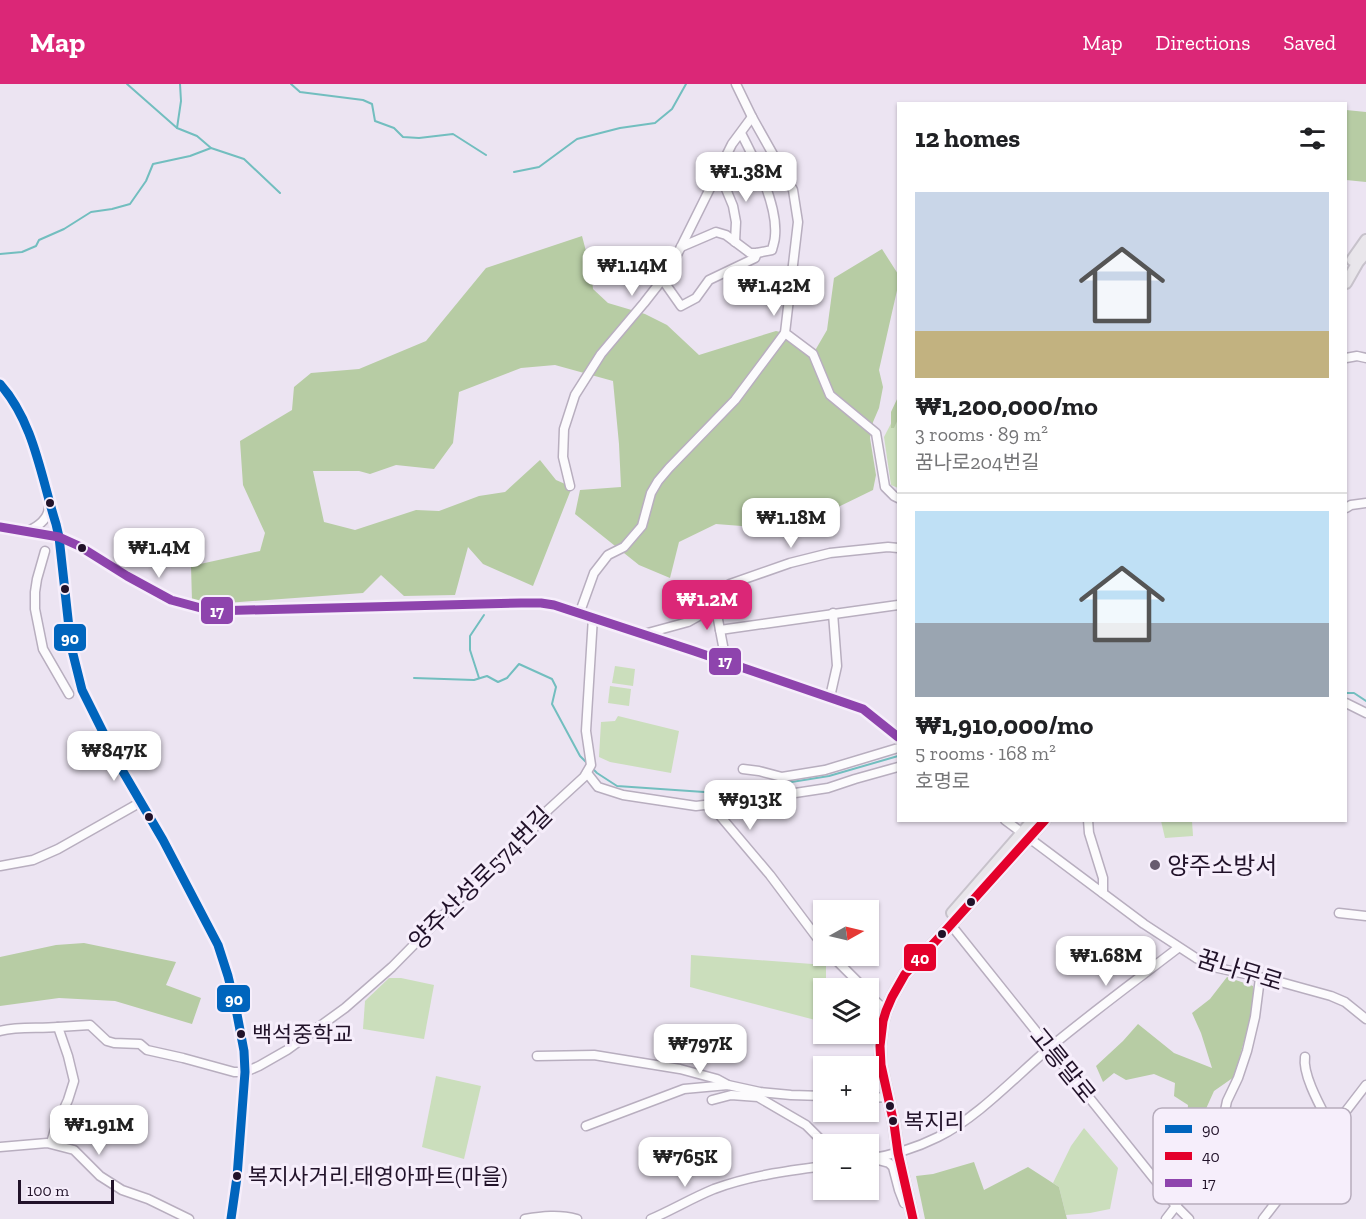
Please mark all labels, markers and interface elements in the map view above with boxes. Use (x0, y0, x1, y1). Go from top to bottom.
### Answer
text: Map (30, 26, 85, 59)
text: Map (1083, 30, 1123, 55)
text: Directions (1156, 30, 1250, 55)
text: Saved (1283, 30, 1336, 55)
text: 12 homes (915, 122, 1020, 154)
icon: filters (1296, 122, 1329, 155)
pin: ₩1.38M (697, 152, 795, 203)
text: ₩1.38M (710, 159, 782, 183)
icon: home (1068, 231, 1176, 339)
pin: ₩1.14M (583, 246, 681, 297)
text: ₩1.14M (597, 253, 667, 277)
pin: ₩1.42M (725, 266, 823, 317)
text: ₩1.42M (737, 273, 811, 297)
text: ₩1,200,000/mo (915, 390, 1098, 422)
text: 3 rooms · 89 m² (915, 422, 1048, 446)
text: 꿈나로204번길 (915, 450, 1040, 474)
unlabelled marker (44, 497, 56, 509)
pin: ₩1.18M (742, 498, 840, 549)
text: ₩1.18M (756, 505, 826, 529)
pin: ₩1.4M (117, 528, 201, 579)
text: ₩1.4M (128, 535, 190, 559)
unlabelled marker (76, 542, 88, 554)
icon: home (1068, 550, 1176, 658)
pin: ₩1.2M (665, 580, 749, 631)
unlabelled marker (59, 583, 71, 595)
text: ₩1.2M (676, 587, 738, 611)
line badge: 17 (200, 596, 234, 625)
text: 17 (210, 602, 224, 621)
line badge: 90 (53, 623, 87, 652)
text: 90 (61, 629, 79, 648)
line badge: 17 (708, 647, 742, 676)
text: 17 (718, 652, 732, 671)
text: ₩1,910,000/mo (915, 709, 1093, 741)
pin: ₩847K (72, 731, 156, 782)
text: ₩847K (81, 738, 147, 762)
text: 5 rooms · 168 m² (915, 741, 1056, 765)
text: 호명로 (915, 769, 970, 793)
pin: ₩913K (708, 780, 792, 831)
text: ₩913K (718, 787, 782, 811)
street label: 양주산성로574번길 (402, 800, 558, 956)
unlabelled marker (143, 811, 155, 823)
place label: 양주소방서 (1167, 851, 1277, 880)
marker: 양주소방서 (1148, 858, 1162, 872)
unlabelled marker (965, 896, 977, 908)
north arrow (813, 900, 879, 966)
map controls (813, 900, 879, 1200)
unlabelled marker (936, 928, 948, 940)
pin: ₩1.68M (1057, 936, 1155, 987)
line badge: 40 (903, 943, 937, 972)
text: ₩1.68M (1070, 943, 1142, 967)
street label: 꿈나무로 (1194, 943, 1286, 997)
text: 40 (911, 949, 929, 968)
button: layers (813, 978, 879, 1044)
line badge: 90 (216, 984, 251, 1013)
text: 90 (225, 990, 243, 1009)
place label: 백석중학교 (252, 1021, 353, 1048)
street label: 고릉말로 (1024, 1022, 1102, 1108)
pin: ₩797K (658, 1024, 742, 1075)
marker: 백석중학교 (235, 1028, 247, 1040)
text: ₩797K (668, 1031, 732, 1055)
button: + (813, 1056, 879, 1122)
unlabelled marker (884, 1100, 896, 1112)
pin: ₩1.91M (50, 1105, 148, 1156)
place label: 복지리 (904, 1108, 965, 1135)
legend (1153, 1108, 1351, 1204)
text: ₩1.91M (64, 1112, 134, 1136)
marker: 복지리 (887, 1115, 899, 1127)
text: 90 (1202, 1120, 1220, 1139)
button: − (813, 1134, 879, 1200)
pin: ₩765K (643, 1137, 727, 1188)
text: ₩765K (652, 1144, 718, 1168)
text: 40 (1202, 1147, 1220, 1166)
place label: 복지사거리.태영아파트(마을) (248, 1163, 508, 1190)
marker: 복지사거리.태영아파트(마을) (231, 1170, 243, 1182)
text: 17 (1202, 1174, 1216, 1193)
scale bar (18, 1177, 114, 1204)
text: 100 m (27, 1181, 69, 1200)

